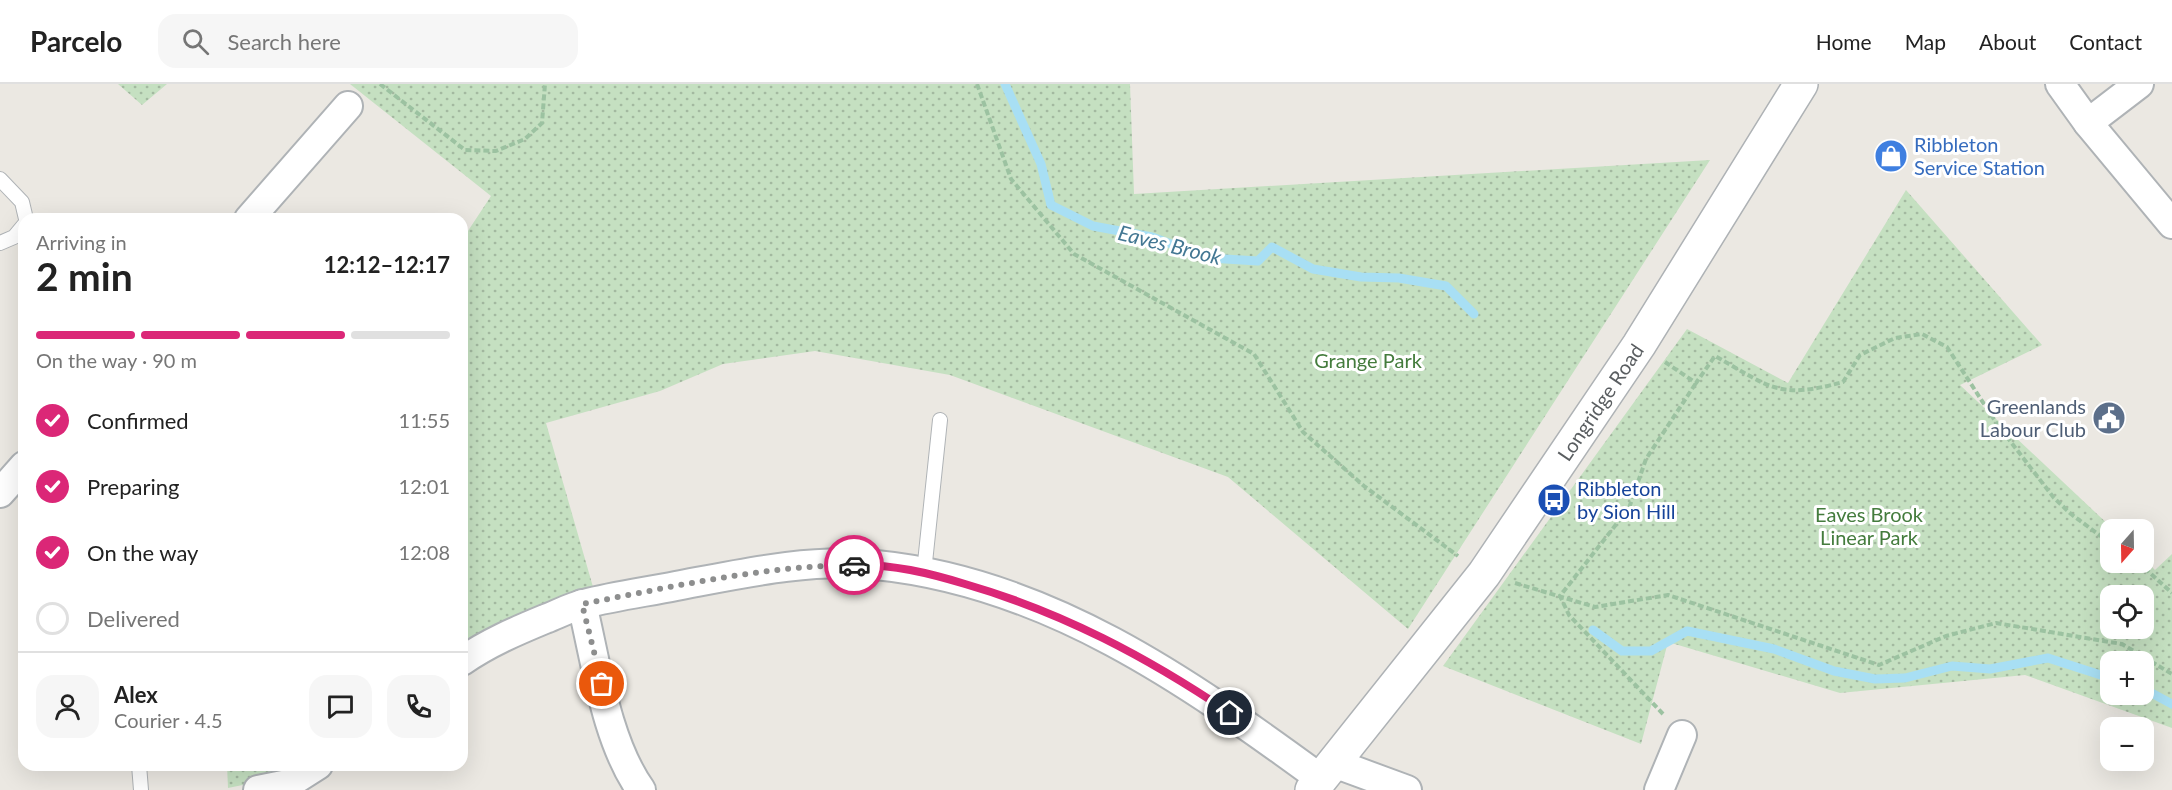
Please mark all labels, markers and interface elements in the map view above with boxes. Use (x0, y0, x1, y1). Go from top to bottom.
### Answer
search box (158, 14, 578, 68)
text: Parcelo (30, 24, 122, 58)
icon: search (179, 25, 212, 58)
text: Search here (227, 28, 341, 55)
text: Home (1816, 29, 1872, 54)
text: Map (1905, 29, 1946, 54)
text: About (1979, 29, 2036, 54)
text: Contact (2069, 29, 2142, 54)
place label: Ribbleton Service Station (1914, 132, 2045, 179)
shop icon: Ribbleton Service Station (1873, 138, 1909, 174)
water label: Eaves Brook (1116, 219, 1225, 269)
text: Arriving in (36, 230, 127, 254)
text: 12:12–12:17 (324, 251, 450, 278)
text: 2 min (36, 253, 133, 299)
street label: Longridge Road (1552, 339, 1648, 465)
text: On the way · 90 m (36, 348, 197, 372)
park label: Grange Park (1314, 348, 1423, 372)
place label: Greenlands Labour Club (1980, 394, 2086, 441)
public building icon: Greenlands Labour Club (2091, 400, 2127, 436)
icon: check (36, 404, 69, 437)
text: Confirmed (87, 407, 189, 434)
text: 11:55 (399, 408, 450, 432)
icon: check (36, 470, 69, 503)
text: Preparing (87, 473, 179, 500)
text: 12:01 (399, 474, 450, 498)
place label: Ribbleton by Sion Hill (1577, 476, 1675, 523)
bus stop icon: Ribbleton by Sion Hill (1536, 482, 1572, 518)
park label: Eaves Brook Linear Park (1815, 502, 1924, 549)
north arrow (2100, 519, 2154, 573)
map controls (2100, 519, 2154, 771)
courier (824, 535, 884, 595)
icon: check (36, 536, 69, 569)
text: On the way (87, 539, 198, 566)
text: 12:08 (399, 540, 450, 564)
icon: car (838, 549, 871, 582)
button: locate (2100, 585, 2154, 639)
text: Delivered (87, 605, 180, 632)
button: + (2100, 651, 2154, 705)
pin (576, 658, 627, 709)
icon: bag (585, 667, 618, 700)
button: person (36, 675, 99, 738)
button: chat (309, 675, 372, 738)
button: phone (387, 675, 450, 738)
text: Alex (114, 681, 158, 708)
pin (1204, 687, 1255, 738)
icon: home (1213, 696, 1246, 729)
text: Courier · 4.5 (114, 708, 223, 732)
button: − (2100, 717, 2154, 771)

